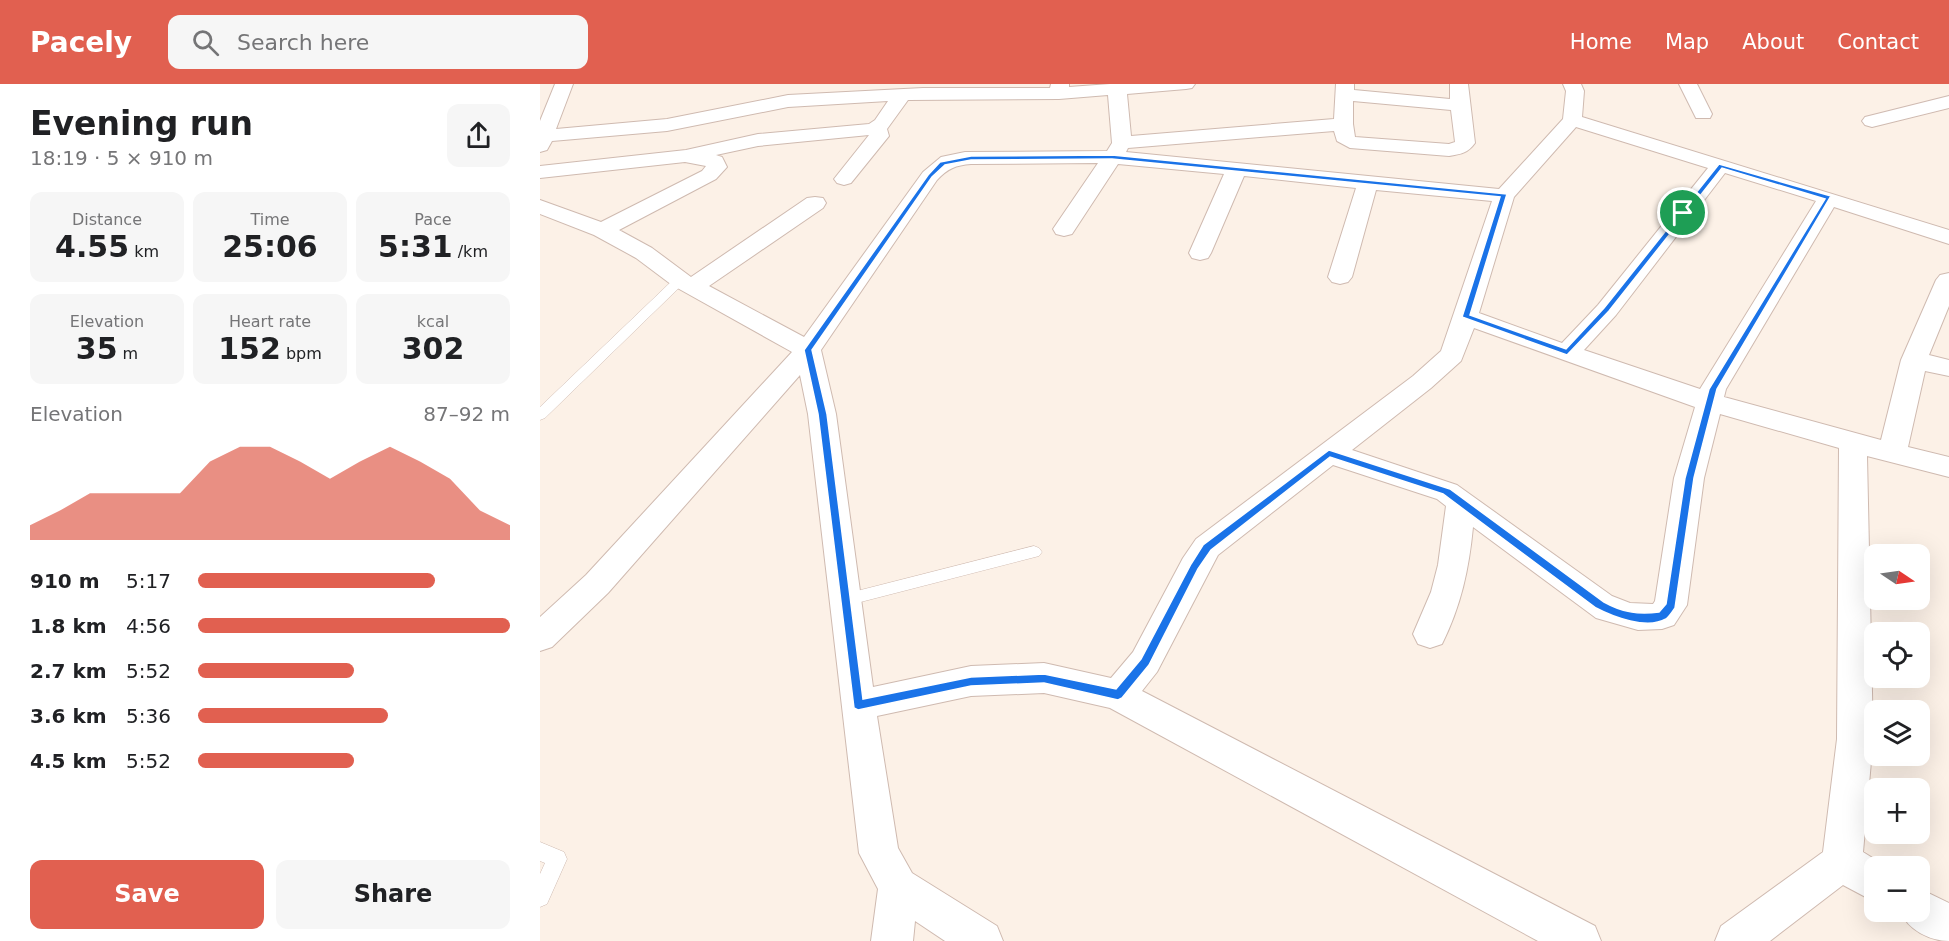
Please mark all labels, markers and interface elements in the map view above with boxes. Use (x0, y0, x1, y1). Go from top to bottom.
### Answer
search box (168, 15, 588, 69)
text: Pacely (30, 26, 132, 59)
icon: search (189, 26, 222, 59)
text: Search here (237, 30, 369, 55)
text: Home (1570, 30, 1632, 54)
text: Map (1665, 30, 1709, 54)
text: About (1742, 30, 1804, 54)
text: Contact (1837, 30, 1919, 54)
text: Evening run (30, 104, 253, 143)
button: share (447, 104, 510, 167)
text: 18:19 · 5 × 910 m (30, 146, 213, 170)
pin (1657, 187, 1708, 238)
icon: arrive (1666, 196, 1699, 229)
text: Distance (72, 210, 142, 229)
text: Time (250, 210, 290, 229)
text: Pace (414, 210, 452, 229)
text: 4.55 (55, 229, 129, 264)
text: 25:06 (222, 229, 318, 264)
text: 5:31 (378, 229, 453, 264)
text: km (129, 242, 159, 261)
text: /km (453, 242, 488, 261)
text: Elevation (70, 312, 144, 331)
text: Heart rate (229, 312, 311, 331)
text: kcal (417, 312, 449, 331)
text: 35 (76, 331, 118, 366)
text: 152 (218, 331, 281, 366)
text: 302 (402, 331, 464, 366)
text: m (118, 344, 138, 363)
text: bpm (281, 344, 322, 363)
text: Elevation (30, 402, 123, 426)
text: 87–92 m (423, 402, 510, 426)
north arrow (1864, 544, 1930, 610)
map controls (1864, 544, 1930, 922)
text: 910 m (30, 569, 100, 593)
text: 5:17 (126, 569, 171, 593)
text: 1.8 km (30, 614, 107, 638)
text: 4:56 (126, 614, 171, 638)
button: locate (1864, 622, 1930, 688)
text: 2.7 km (30, 659, 107, 683)
text: 5:52 (126, 659, 171, 683)
button: layers (1864, 700, 1930, 766)
text: 3.6 km (30, 704, 107, 728)
text: 5:36 (126, 704, 171, 728)
text: 4.5 km (30, 749, 107, 773)
text: 5:52 (126, 749, 171, 773)
button: + (1864, 778, 1930, 844)
button: − (1864, 856, 1930, 922)
button: Save (30, 860, 264, 929)
button: Share (276, 860, 510, 929)

